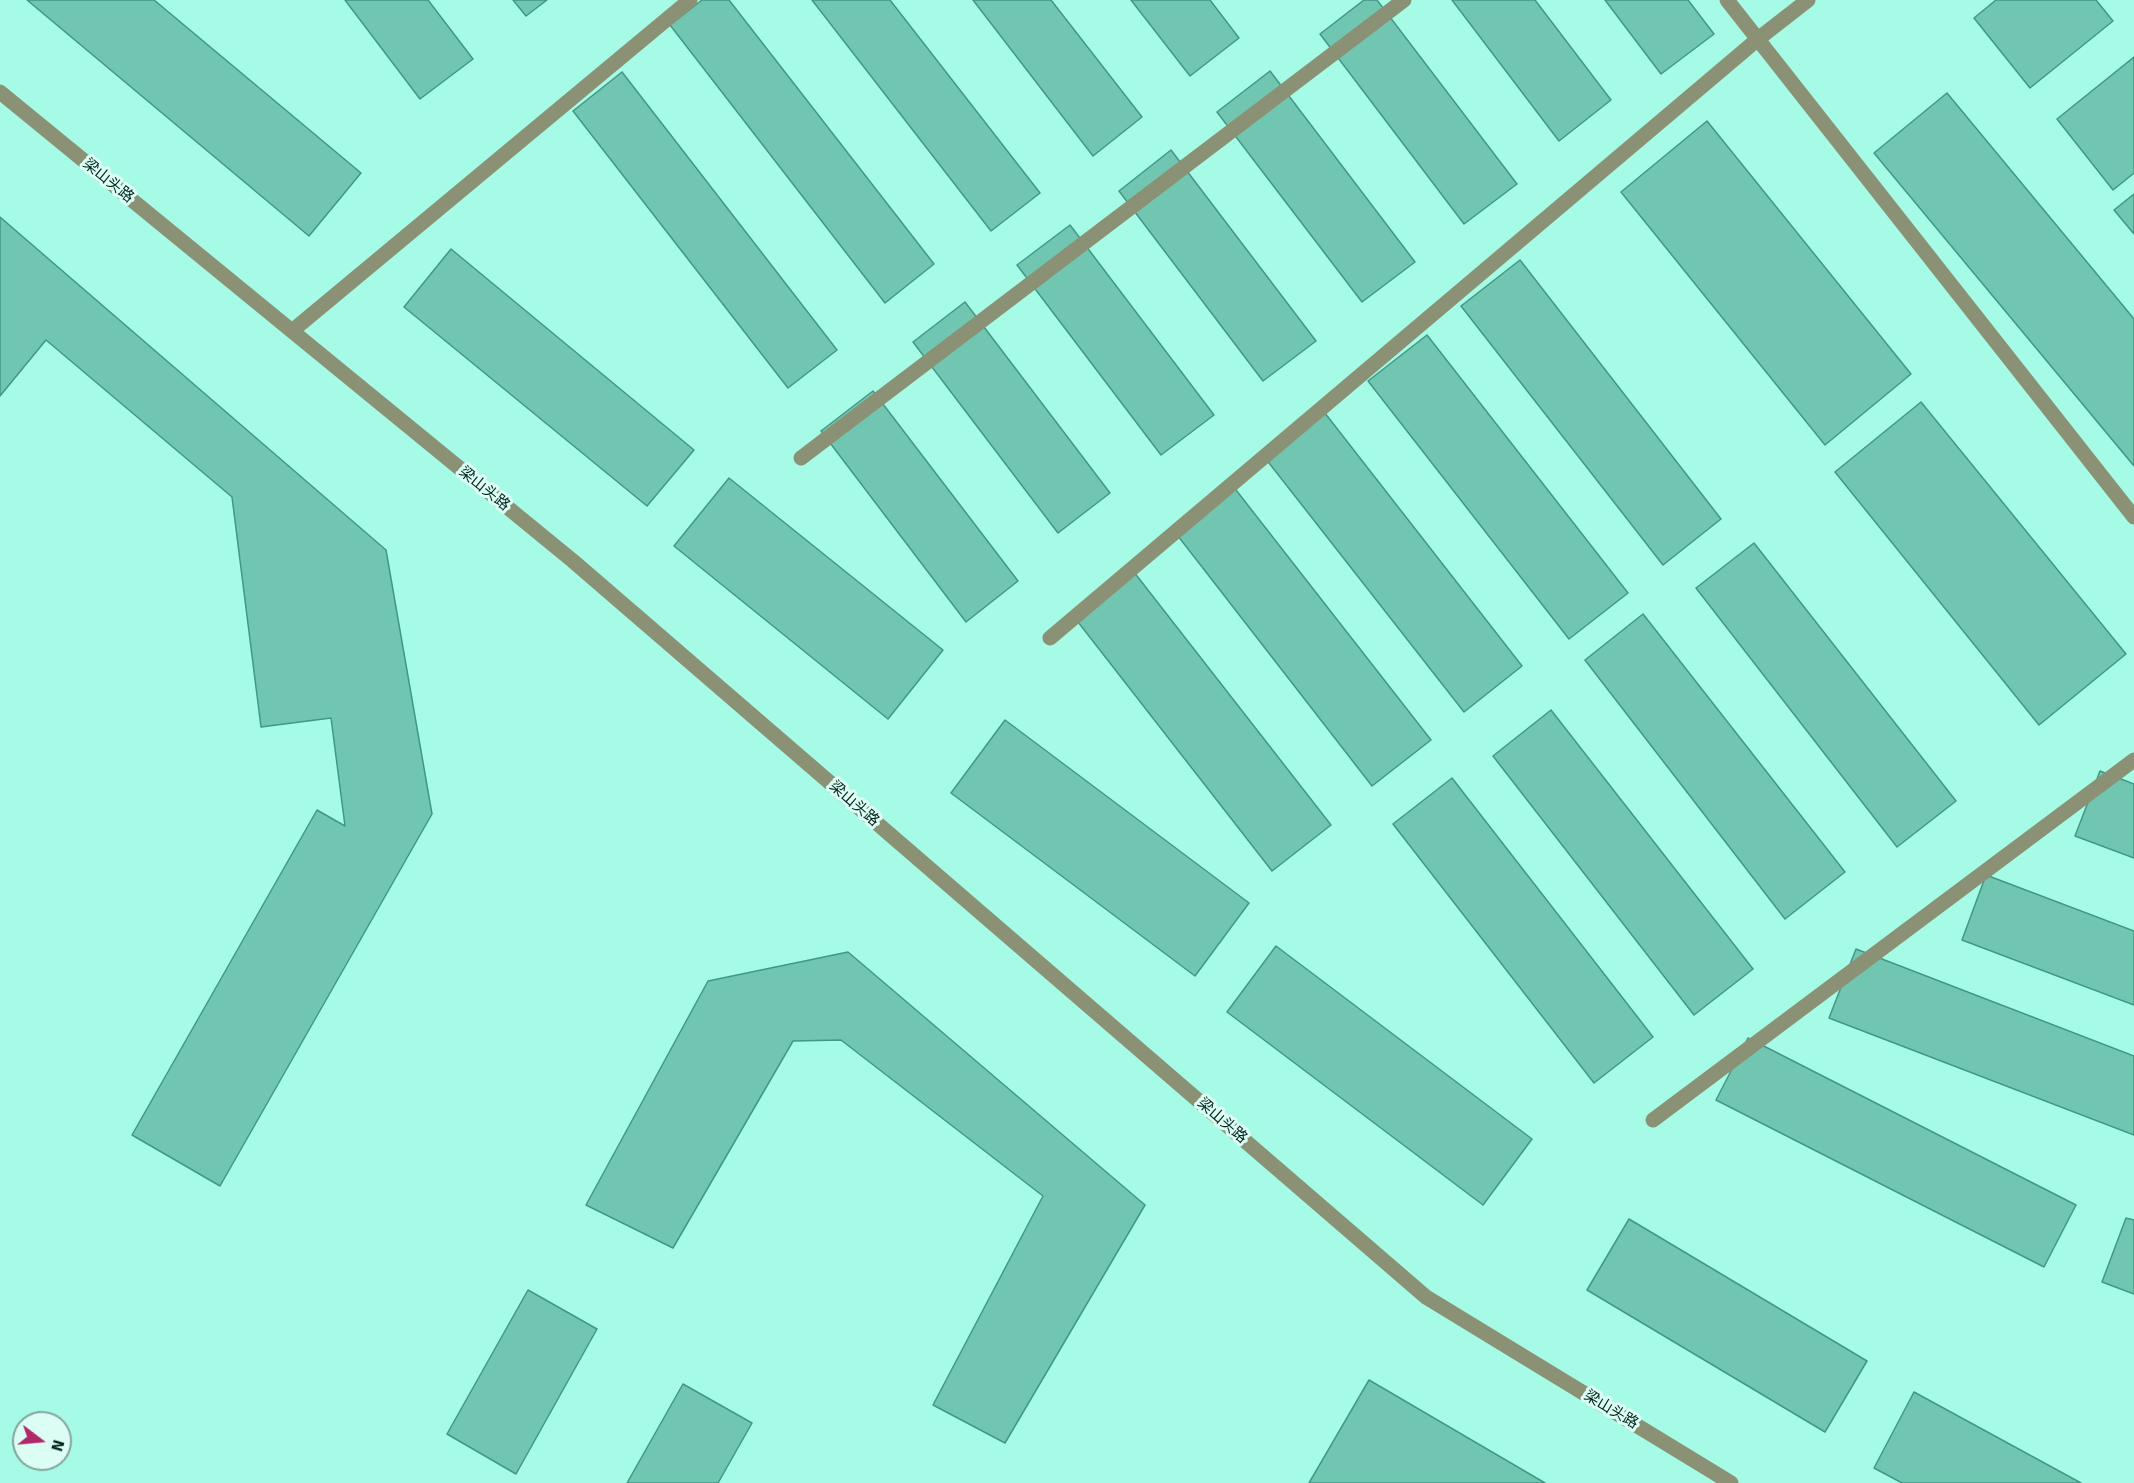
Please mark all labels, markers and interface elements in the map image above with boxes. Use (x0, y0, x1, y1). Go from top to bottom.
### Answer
street label: 梁山头路 (79, 155, 137, 207)
street label: 梁山头路 (455, 463, 513, 515)
street label: 梁山头路 (825, 778, 883, 830)
street label: 梁山头路 (1193, 1095, 1251, 1147)
street label: 梁山头路 (1581, 1387, 1641, 1433)
north arrow (12, 1411, 72, 1471)
text: N (46, 1437, 69, 1454)

